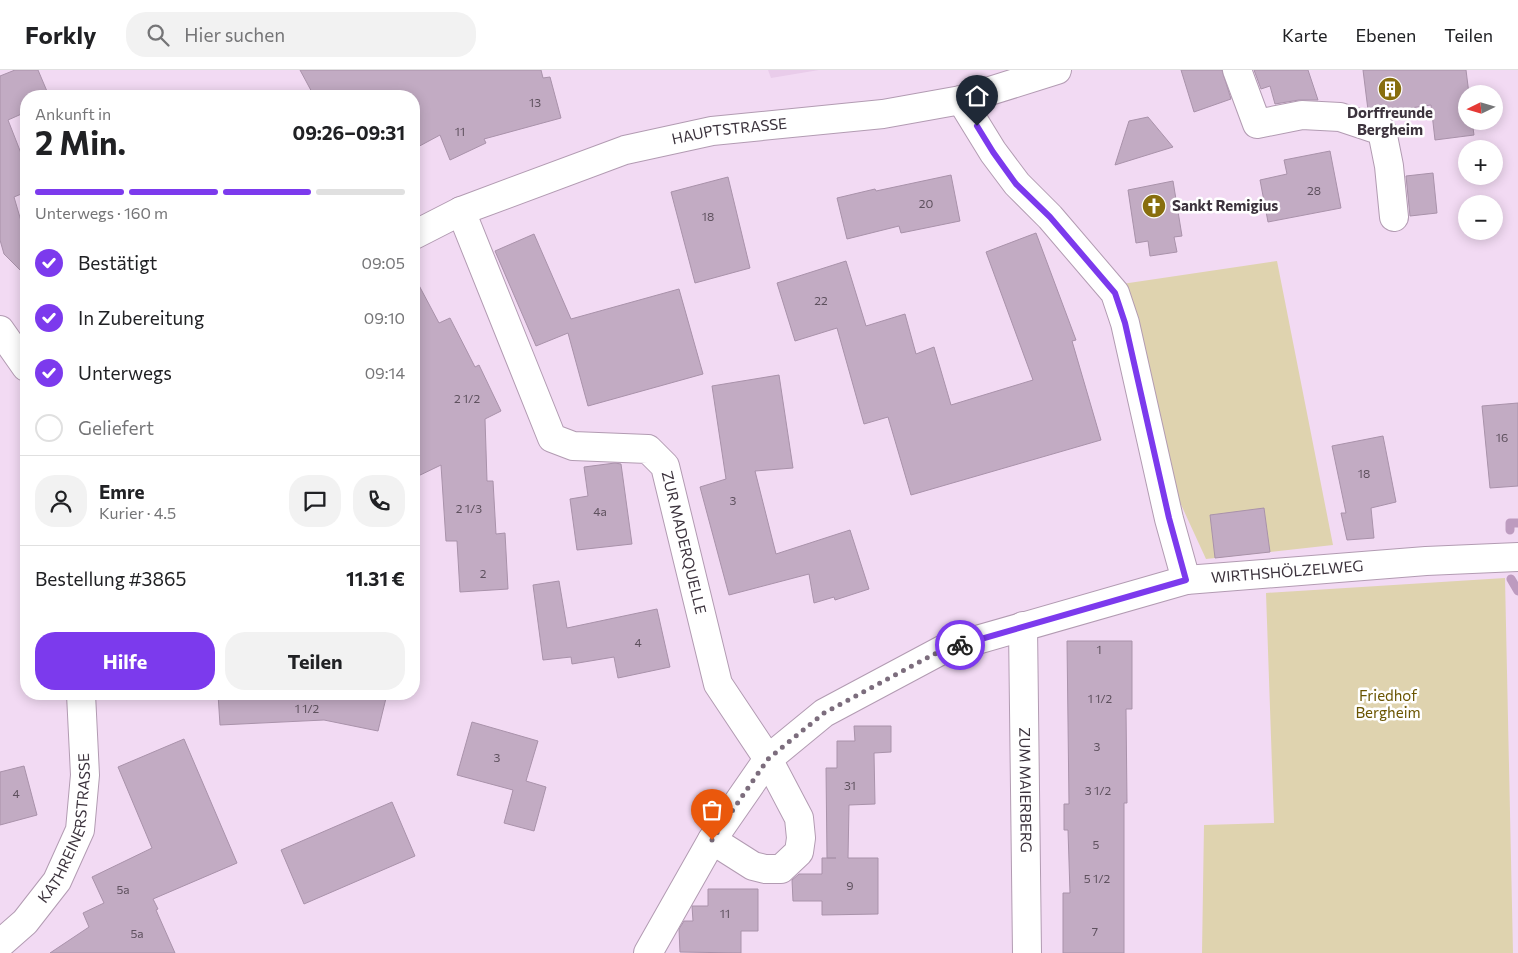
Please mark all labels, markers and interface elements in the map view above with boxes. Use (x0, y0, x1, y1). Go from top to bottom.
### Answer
search box (126, 12, 476, 57)
text: Forkly (25, 20, 96, 49)
icon: search (144, 21, 172, 49)
text: Hier suchen (184, 23, 285, 46)
text: Karte (1282, 24, 1327, 46)
text: Ebenen (1355, 24, 1416, 46)
text: Teilen (1444, 24, 1493, 46)
pin (956, 75, 998, 126)
building icon: Dorffreunde Bergheim (1377, 76, 1403, 102)
icon: home (963, 82, 991, 110)
north arrow (1458, 85, 1502, 130)
map controls (1458, 85, 1503, 240)
house number: 13 (529, 95, 541, 109)
place label: Dorffreunde Bergheim (1347, 103, 1433, 138)
text: Ankunft in (35, 104, 111, 123)
street label: HAUPTSTRASSE (670, 114, 788, 148)
text: 09:26–09:31 (293, 121, 405, 144)
text: 2 Min. (35, 122, 126, 162)
house number: 11 (455, 124, 465, 138)
button: + (1458, 140, 1503, 185)
house number: 28 (1307, 183, 1321, 197)
church icon: Sankt Remigius (1141, 193, 1167, 219)
button: − (1458, 195, 1503, 240)
house number: 20 (919, 196, 933, 210)
place label: Sankt Remigius (1172, 196, 1278, 214)
text: Unterwegs · 160 m (35, 203, 168, 222)
house number: 18 (702, 209, 714, 223)
icon: check (35, 249, 63, 277)
text: Bestätigt (78, 251, 157, 274)
text: 09:05 (361, 253, 405, 272)
house number: 22 (814, 293, 828, 307)
icon: check (35, 304, 63, 332)
text: In Zubereitung (78, 306, 204, 329)
text: 09:10 (364, 308, 405, 327)
icon: check (35, 359, 63, 387)
text: Unterwegs (78, 361, 172, 384)
text: 09:14 (365, 363, 405, 382)
house number: 2 1/2 (454, 391, 480, 405)
text: Geliefert (78, 416, 154, 439)
house number: 16 (1496, 430, 1508, 444)
house number: 18 (1358, 466, 1370, 480)
street label: ZUR MADERQUELLE (659, 469, 711, 616)
button: person (35, 475, 87, 527)
button: chat (289, 475, 341, 527)
button: phone (353, 475, 405, 527)
text: Emre (99, 480, 145, 503)
house number: 3 (730, 493, 737, 507)
house number: 2 1/3 (456, 501, 482, 515)
text: Kurier · 4.5 (99, 503, 176, 522)
house number: 4a (593, 504, 607, 518)
street label: WIRTHSHÖLZELWEG (1210, 556, 1364, 586)
house number: 2 (480, 566, 487, 580)
text: Bestellung #3865 (35, 567, 186, 590)
text: 11.31 € (346, 567, 405, 590)
courier (935, 620, 985, 670)
icon: bike (946, 631, 974, 659)
button: Hilfe (35, 632, 215, 690)
button: Teilen (225, 632, 405, 690)
house number: 4 (634, 635, 642, 649)
house number: 1 (1096, 642, 1102, 656)
park label: Friedhof Bergheim (1355, 686, 1421, 721)
house number: 1 1/2 (1088, 691, 1113, 705)
house number: 1 1/2 (295, 701, 320, 715)
street label: ZUM MAIERBERG (1016, 727, 1036, 853)
house number: 3 (1094, 739, 1101, 753)
house number: 3 (494, 750, 501, 764)
street label: KATHREINERSTRASSE (33, 753, 93, 906)
house number: 31 (844, 778, 856, 792)
house number: 3 1/2 (1085, 783, 1111, 797)
house number: 4 (12, 786, 20, 800)
pin (691, 789, 733, 840)
icon: bag (698, 796, 726, 824)
house number: 5 (1093, 837, 1100, 851)
house number: 5 1/2 (1084, 871, 1110, 885)
house number: 9 (846, 878, 854, 892)
house number: 5a (116, 882, 130, 896)
house number: 11 (720, 906, 730, 920)
house number: 7 (1092, 924, 1098, 938)
house number: 5a (130, 926, 144, 940)

